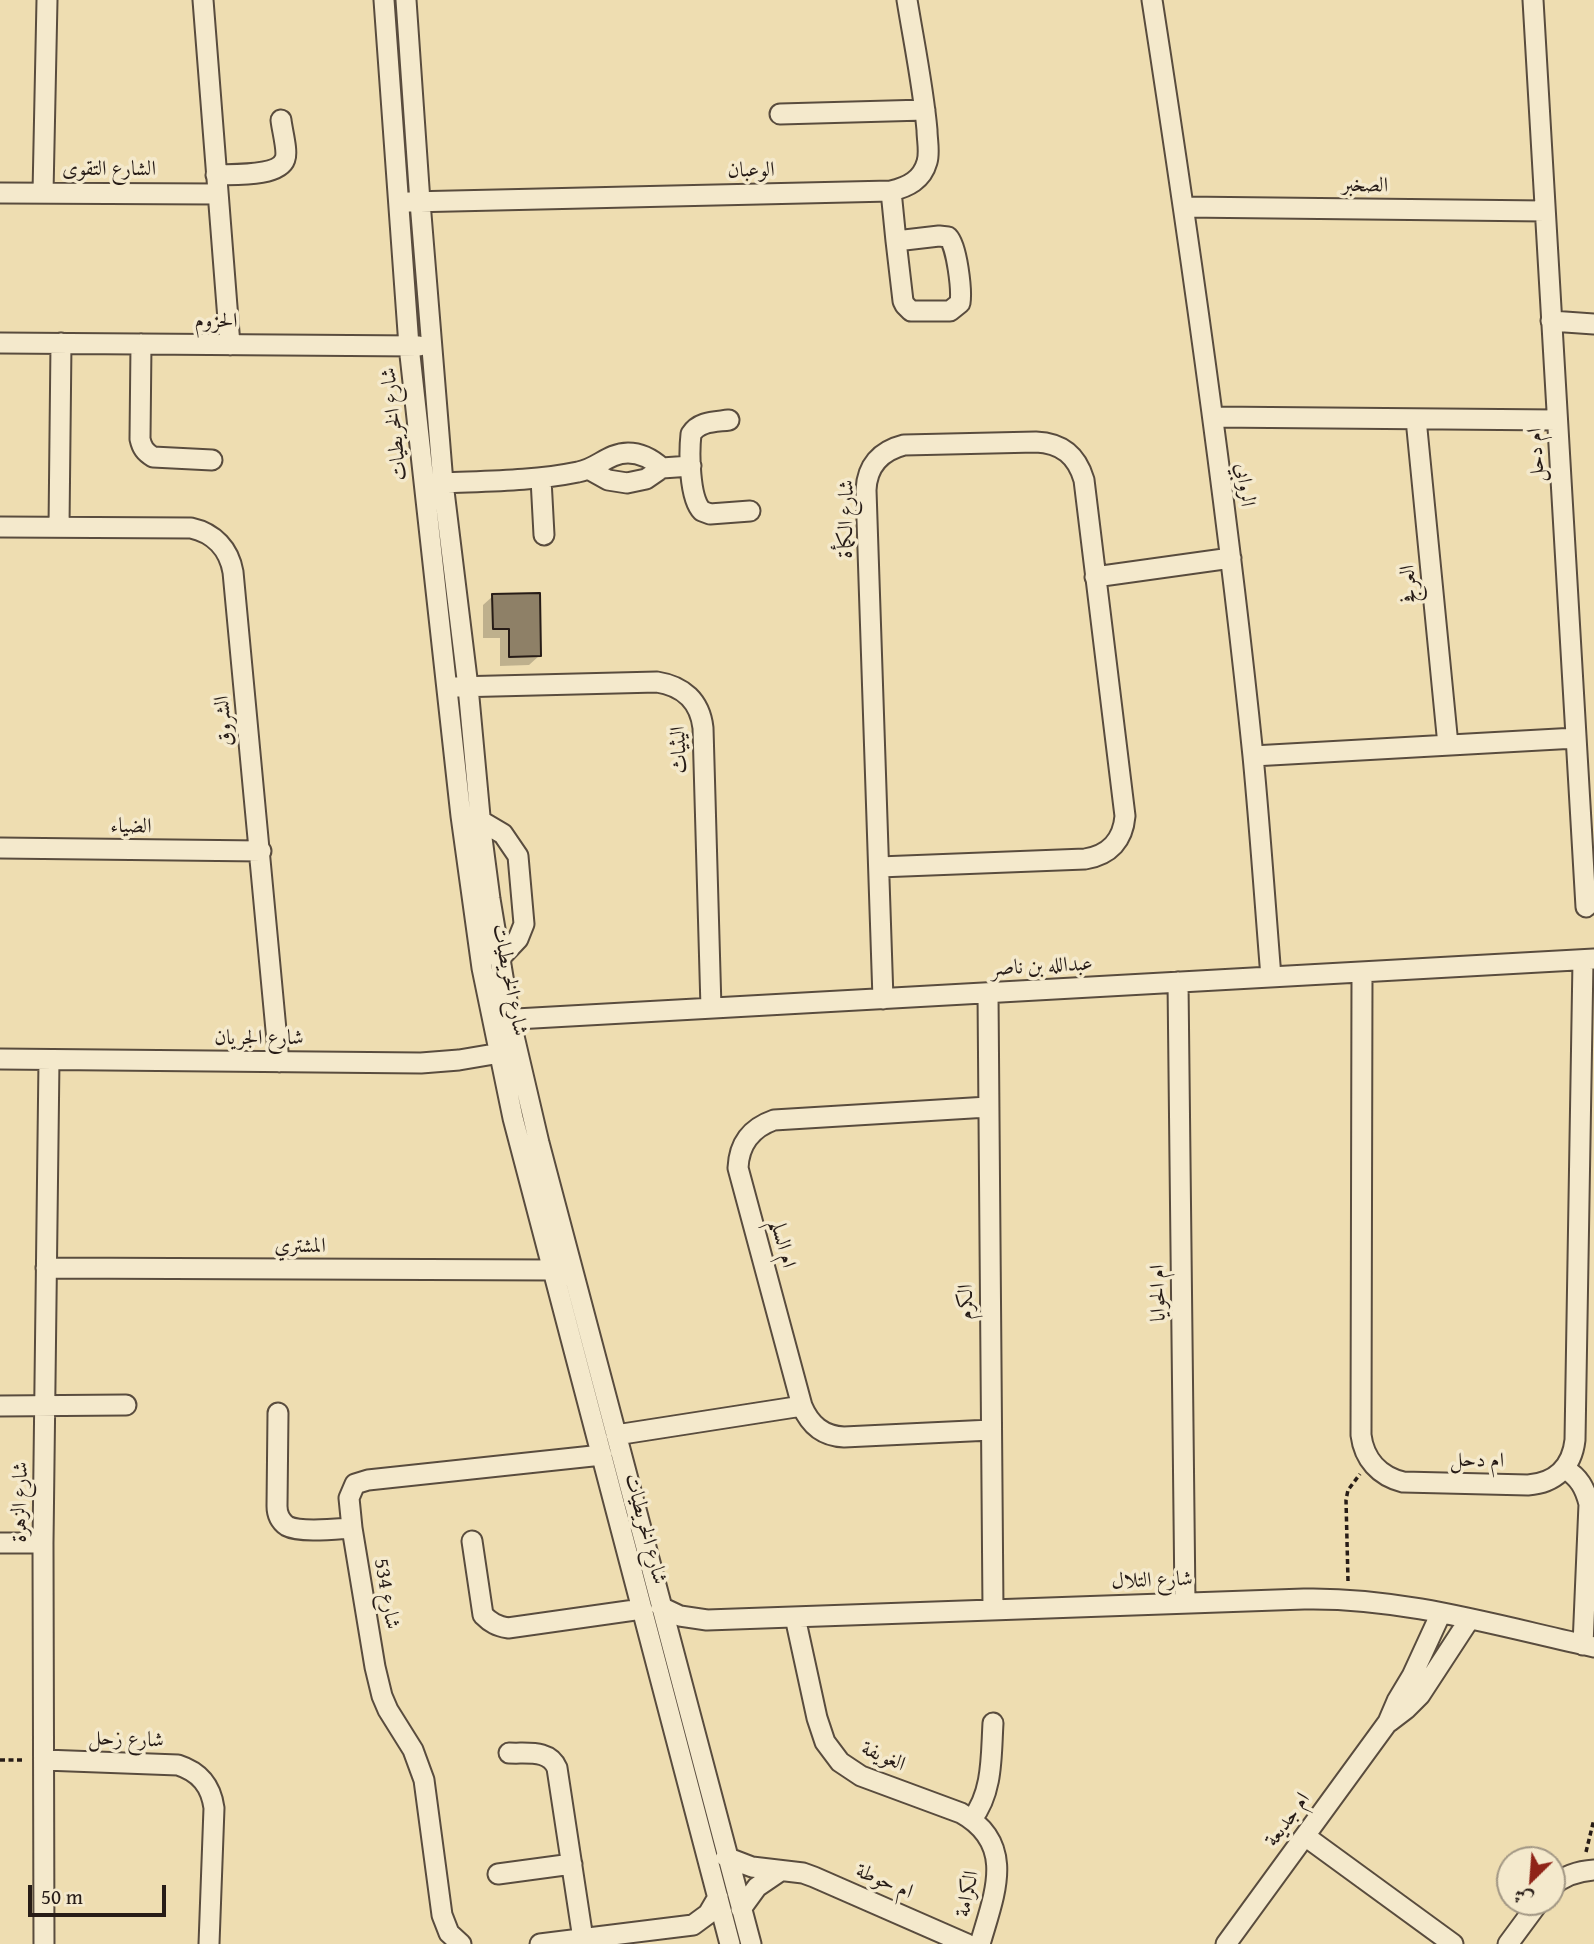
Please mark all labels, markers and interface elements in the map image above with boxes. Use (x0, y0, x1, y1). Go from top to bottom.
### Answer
street label: الشارع التقوى (62, 157, 156, 183)
street label: الوعبان (727, 158, 775, 184)
street label: الصخبر (1342, 173, 1388, 199)
street label: الحزوم (195, 309, 237, 335)
street label: شارع الخريطيات (377, 366, 413, 482)
street label: ام دحل (1523, 427, 1551, 483)
street label: الروابي (1229, 462, 1259, 508)
street label: شارع الكمأة (834, 479, 860, 559)
street label: العرفج (1395, 564, 1425, 604)
street label: الشروق (210, 694, 240, 748)
street label: اليثياث (666, 725, 694, 775)
street label: الضياء (110, 814, 152, 840)
street label: شارع الخريطيات (486, 922, 532, 1038)
street label: عبدالله بن ناصر (991, 952, 1093, 982)
street label: شارع الجريان (214, 1026, 304, 1052)
street label: ام السلم (763, 1217, 801, 1271)
street label: المشتري (274, 1234, 326, 1260)
street label: ام الحوايا (1146, 1264, 1172, 1322)
street label: الكرم (954, 1284, 980, 1320)
street label: ام دحل (1450, 1448, 1504, 1474)
street label: شارع الزهرة (8, 1461, 34, 1543)
street label: شارع الخريطيات (618, 1471, 672, 1587)
street label: شارع 534 (367, 1557, 405, 1631)
street label: شارع التلال (1111, 1567, 1193, 1595)
street label: شارع زحل (88, 1726, 164, 1754)
street label: الغويفة (857, 1736, 909, 1778)
street label: ام جديعة (1260, 1788, 1316, 1852)
north arrow (1496, 1846, 1566, 1916)
street label: ام حوطة (852, 1859, 916, 1905)
street label: الكرامة (951, 1869, 985, 1919)
scale bar (32, 1870, 170, 1914)
text: 50 m (41, 1881, 83, 1912)
text: ش (1509, 1882, 1537, 1915)

